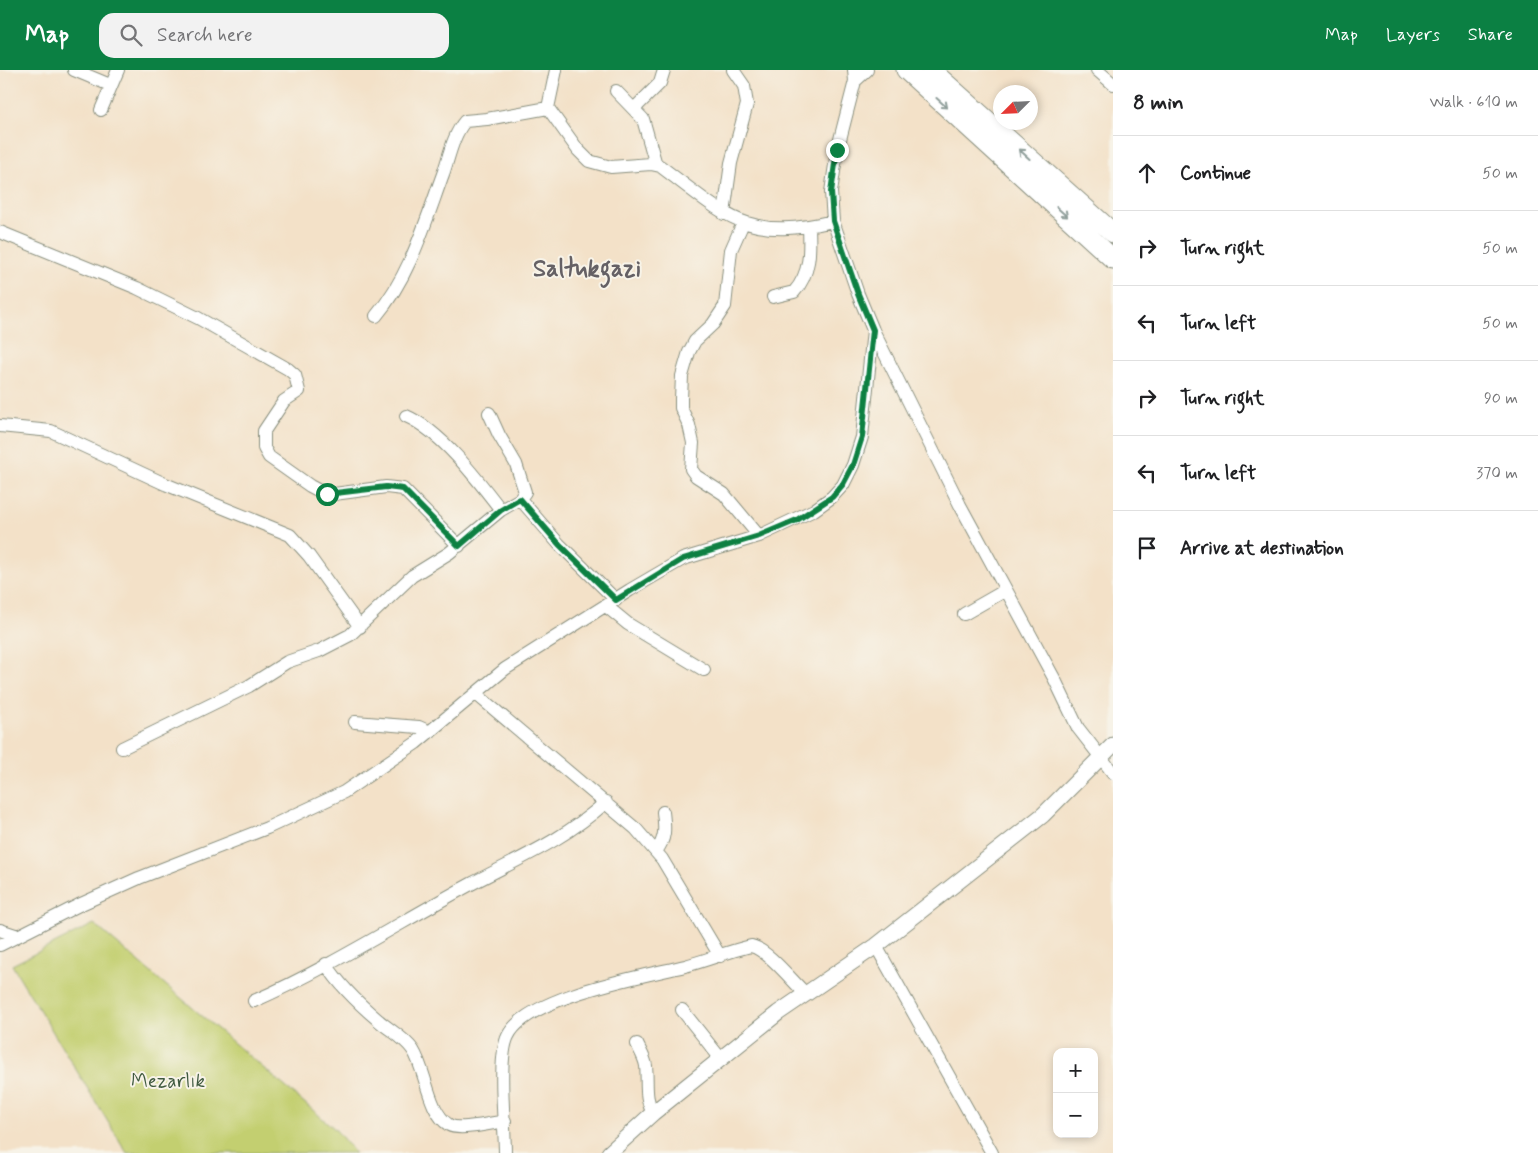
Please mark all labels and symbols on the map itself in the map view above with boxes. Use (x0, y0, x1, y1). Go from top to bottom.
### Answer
north arrow (993, 85, 1038, 130)
one-way arrow (935, 97, 948, 109)
route end (826, 139, 849, 162)
one-way arrow (1018, 148, 1031, 160)
one-way arrow (1055, 207, 1068, 218)
district label: Saltukgazi (533, 254, 641, 288)
route start (316, 483, 339, 506)
park label: Mezarlık (131, 1069, 205, 1094)

